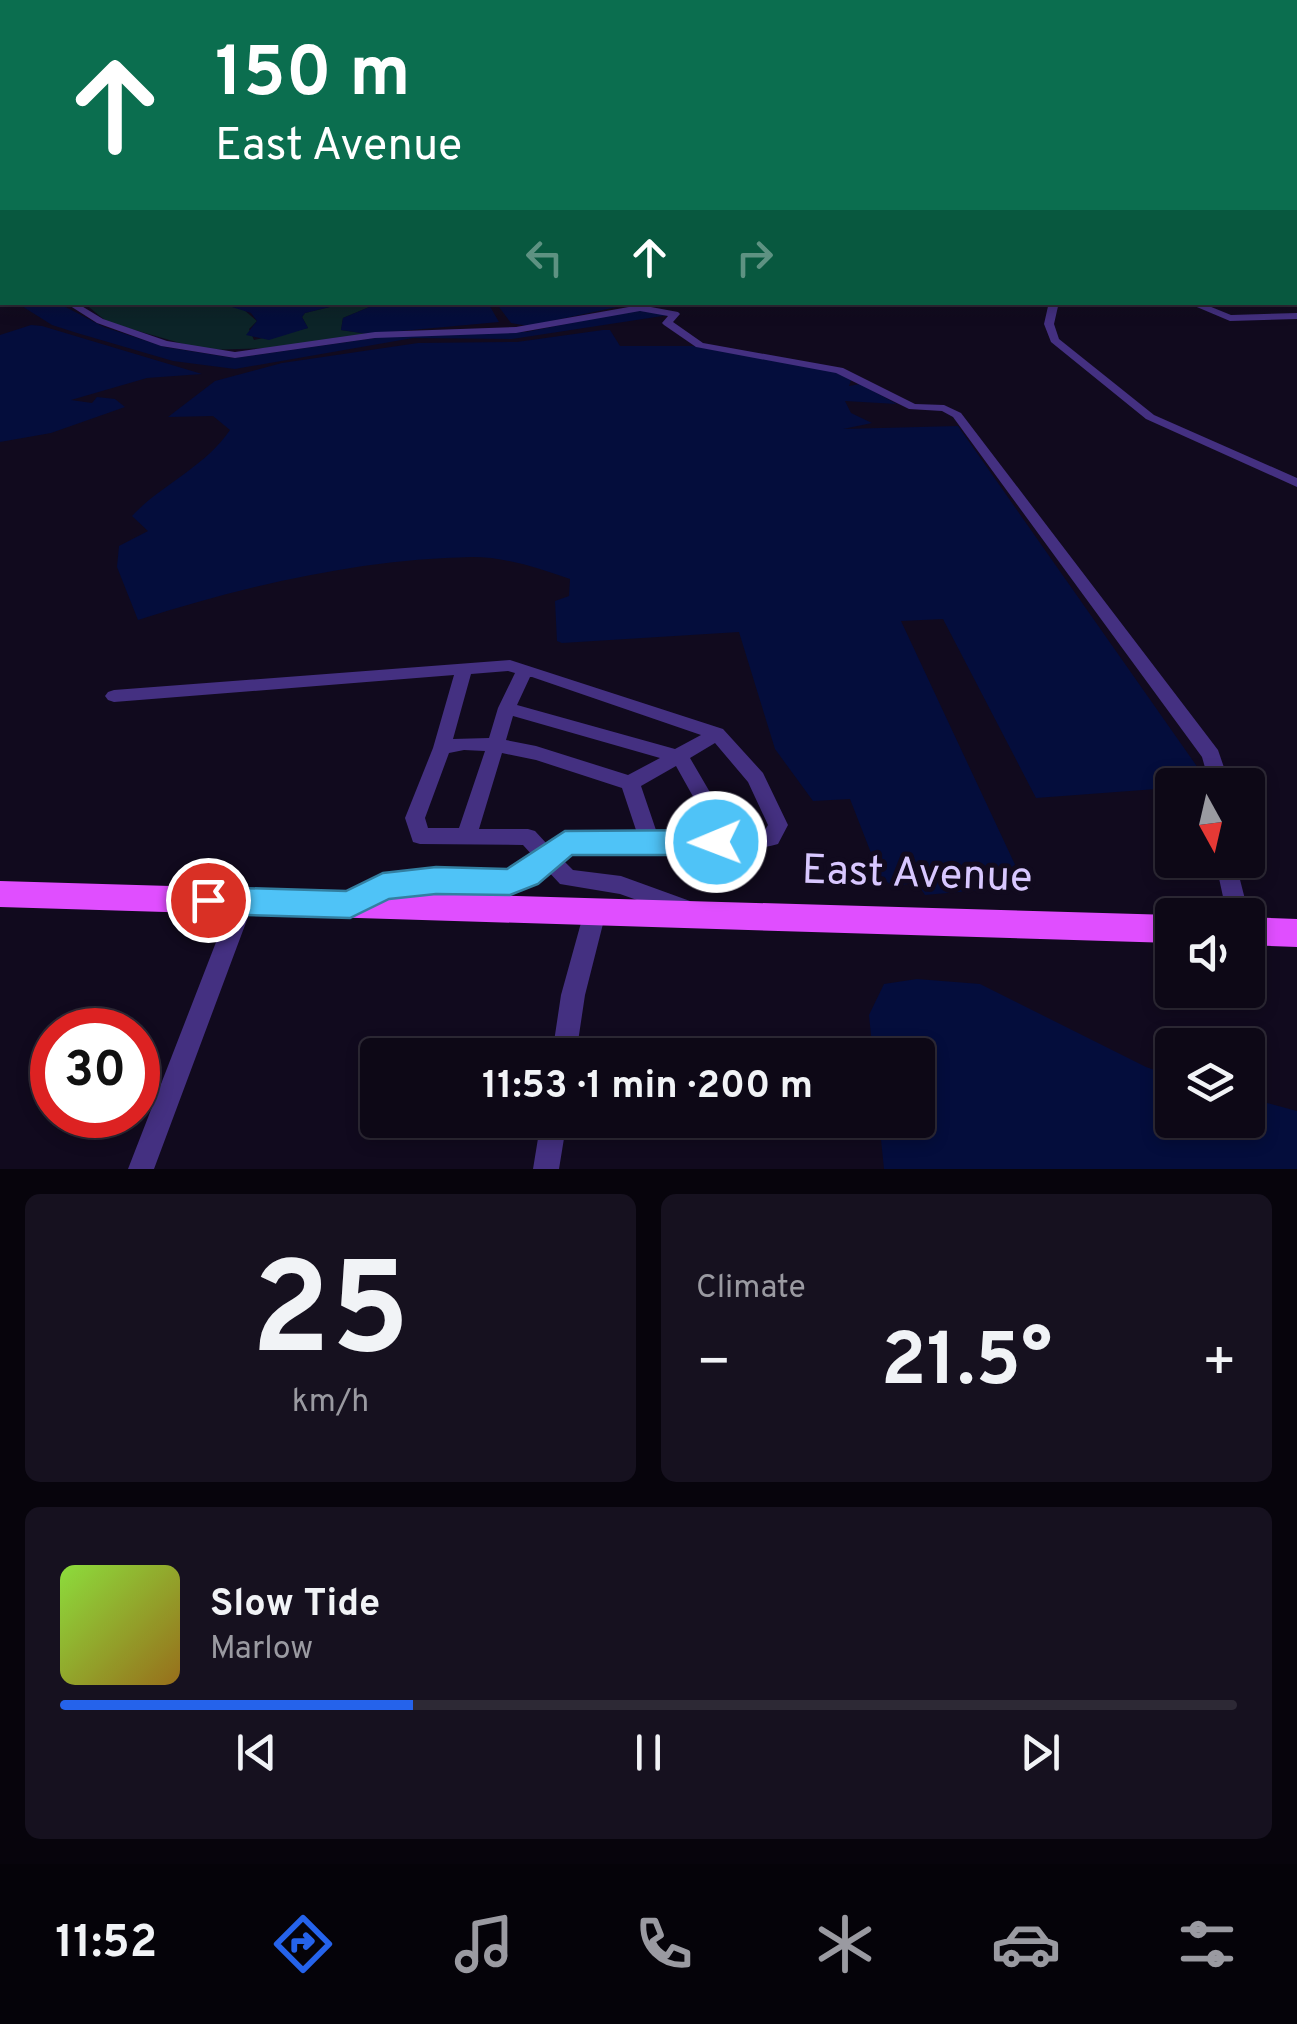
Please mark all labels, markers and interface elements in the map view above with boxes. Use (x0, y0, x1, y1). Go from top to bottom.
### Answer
text: 150 m (215, 32, 410, 121)
icon: ahead (50, 40, 180, 170)
text: East Avenue (215, 119, 462, 176)
icon: left (517, 230, 572, 285)
icon: ahead (622, 230, 677, 285)
icon: right (727, 230, 782, 285)
north arrow (1155, 768, 1265, 878)
map controls (1155, 768, 1265, 1138)
position arrow (664, 790, 768, 894)
street label: East Avenue (801, 845, 1033, 907)
pin (166, 858, 251, 943)
icon: arrive (181, 873, 236, 928)
button: sound (1155, 898, 1265, 1008)
speed limit sign: 30 (30, 1008, 160, 1138)
button: layers (1155, 1028, 1265, 1138)
text: 11:53 · 1 min · 200 m (482, 1063, 813, 1112)
text: 25 (251, 1235, 410, 1400)
text: Climate (696, 1269, 806, 1309)
text: 21.5° (881, 1317, 1052, 1412)
text: − (696, 1330, 731, 1400)
text: + (1202, 1330, 1237, 1400)
text: km/h (292, 1383, 369, 1423)
text: Slow Tide (210, 1581, 380, 1630)
text: Marlow (210, 1630, 313, 1670)
icon: previous (229, 1725, 284, 1780)
icon: pause (621, 1725, 676, 1780)
icon: next (1013, 1725, 1068, 1780)
icon: directions (268, 1909, 338, 1979)
icon: music (449, 1909, 519, 1979)
icon: phone (629, 1909, 699, 1979)
icon: climate (810, 1909, 880, 1979)
icon: car (991, 1909, 1061, 1979)
icon: filters (1172, 1909, 1242, 1979)
text: 11:52 (55, 1916, 157, 1973)

